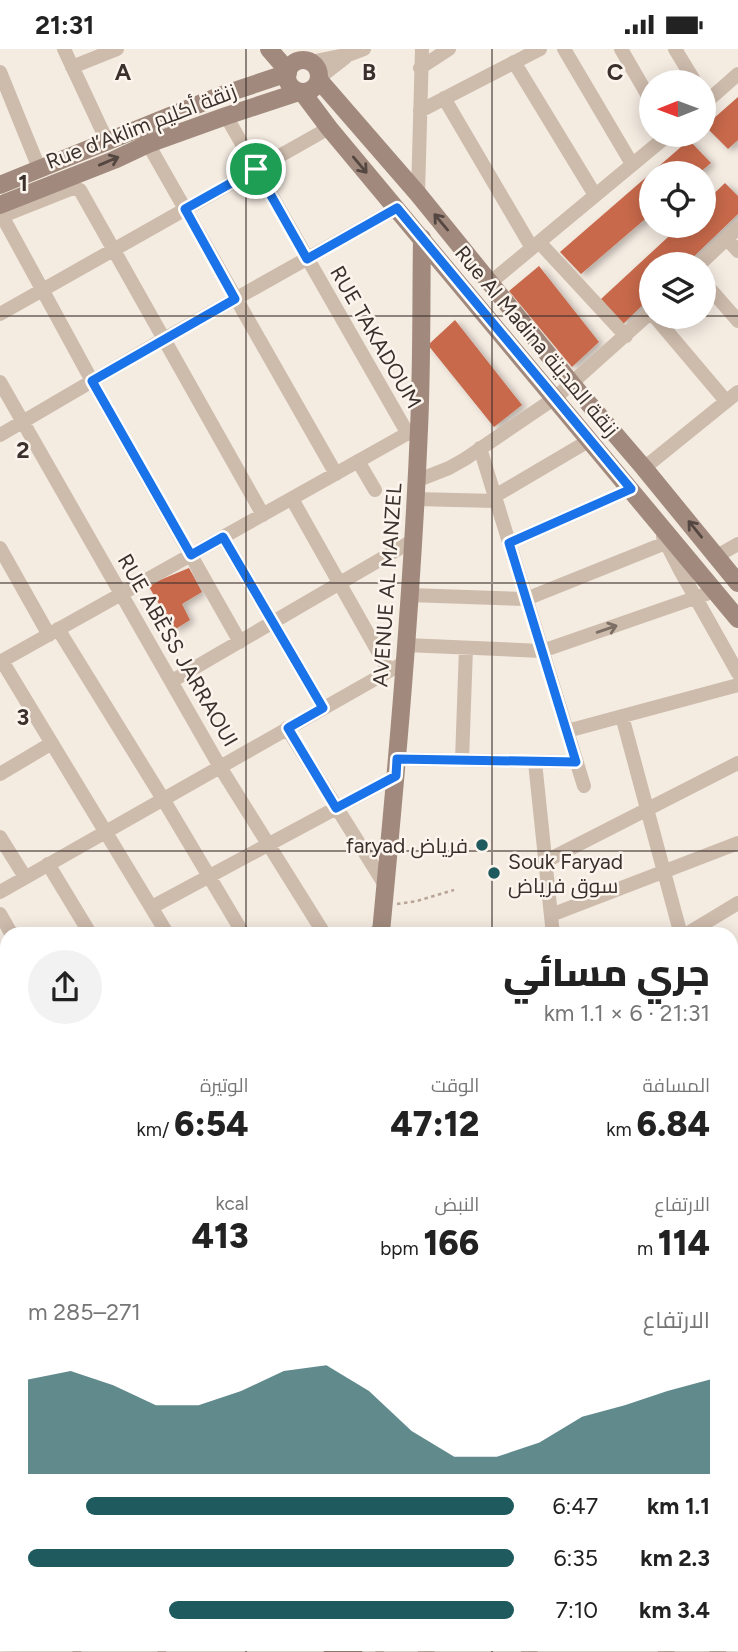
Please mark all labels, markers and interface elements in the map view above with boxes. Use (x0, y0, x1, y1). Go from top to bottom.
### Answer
text: 21:31 (35, 9, 94, 41)
text: A (115, 58, 132, 86)
text: B (362, 58, 376, 86)
text: C (607, 58, 624, 86)
north arrow (639, 70, 716, 147)
map controls (639, 70, 716, 329)
street label: Rue d’Aklim زنقة أكليم (42, 78, 240, 176)
pin (226, 139, 286, 199)
icon: arrive (237, 150, 275, 188)
one-way arrow (98, 154, 119, 167)
one-way arrow (352, 155, 368, 173)
button: locate (639, 161, 716, 238)
text: 1 (18, 169, 28, 197)
one-way arrow (433, 213, 449, 231)
street label: Rue Al Madina زنقة المدينة (450, 240, 624, 442)
button: layers (639, 252, 716, 329)
street label: RUE TAKADOUM (325, 261, 427, 413)
text: 2 (16, 436, 30, 464)
street label: AVENUE AL MANZEL (367, 482, 407, 688)
one-way arrow (687, 521, 703, 539)
street label: RUE ABÈSS JARRAOUI (113, 549, 243, 751)
one-way arrow (596, 622, 618, 635)
text: 3 (17, 703, 29, 731)
place label: faryad فرياض (346, 833, 468, 859)
marker: faryad فرياض (474, 837, 490, 853)
place label: Souk Faryad سوق فرياض (508, 849, 623, 899)
marker: Souk Faryad سوق فرياض (486, 865, 502, 881)
button: share (28, 950, 102, 1024)
text: جري مسائي (503, 950, 710, 996)
text: 21:31 · 6 × 1.1 km (544, 999, 710, 1027)
text: الوتيرة (200, 1074, 249, 1097)
text: الوقت (431, 1074, 479, 1097)
text: المسافة (642, 1074, 710, 1097)
text: 6:54 (174, 1103, 249, 1145)
text: 47:12 (390, 1103, 479, 1145)
text: 6.84 (636, 1103, 710, 1145)
text: /km (137, 1118, 174, 1141)
text: km (606, 1118, 636, 1141)
text: kcal (216, 1192, 249, 1215)
text: النبض (435, 1193, 479, 1216)
text: الارتفاع (654, 1193, 710, 1216)
text: 413 (192, 1215, 249, 1257)
text: 166 (423, 1222, 479, 1264)
text: 114 (658, 1222, 710, 1264)
text: bpm (380, 1237, 423, 1260)
text: m (637, 1237, 658, 1260)
text: 271–285 m (28, 1298, 141, 1326)
text: الارتفاع (643, 1306, 710, 1334)
text: 6:47 (553, 1492, 598, 1520)
text: 1.1 km (647, 1492, 710, 1520)
text: 6:35 (553, 1544, 598, 1572)
text: 2.3 km (640, 1544, 710, 1572)
text: 7:10 (556, 1596, 598, 1624)
text: 3.4 km (639, 1596, 710, 1624)

